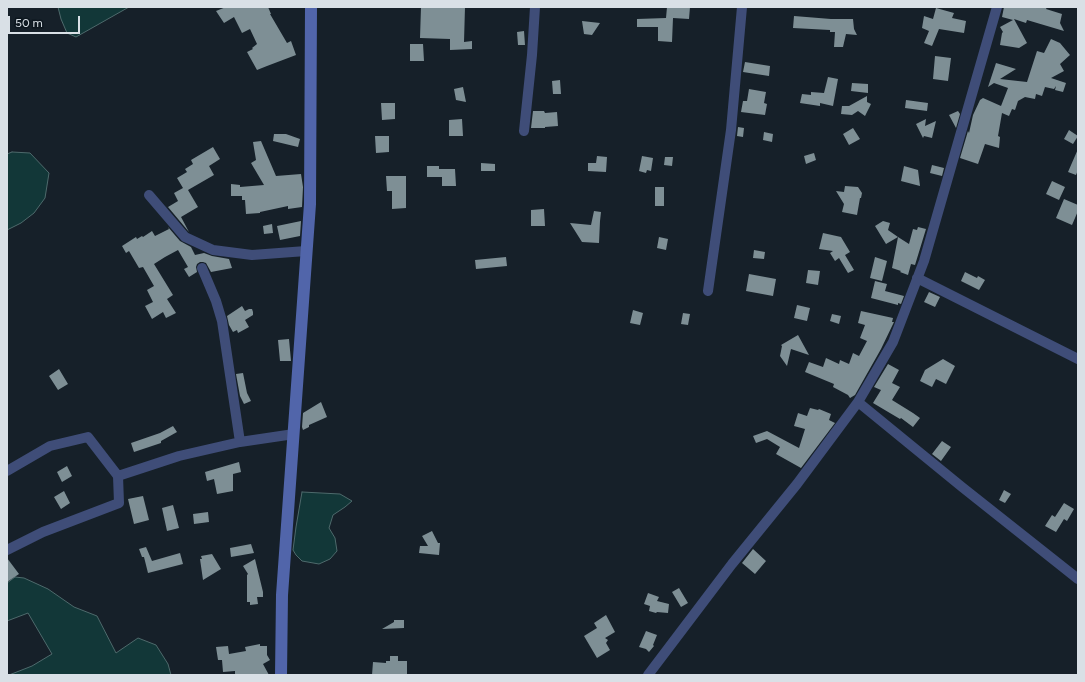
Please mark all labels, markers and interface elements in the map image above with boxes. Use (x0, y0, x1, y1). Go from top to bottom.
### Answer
scale bar (10, 8, 82, 34)
text: 50 m (15, 16, 43, 30)

